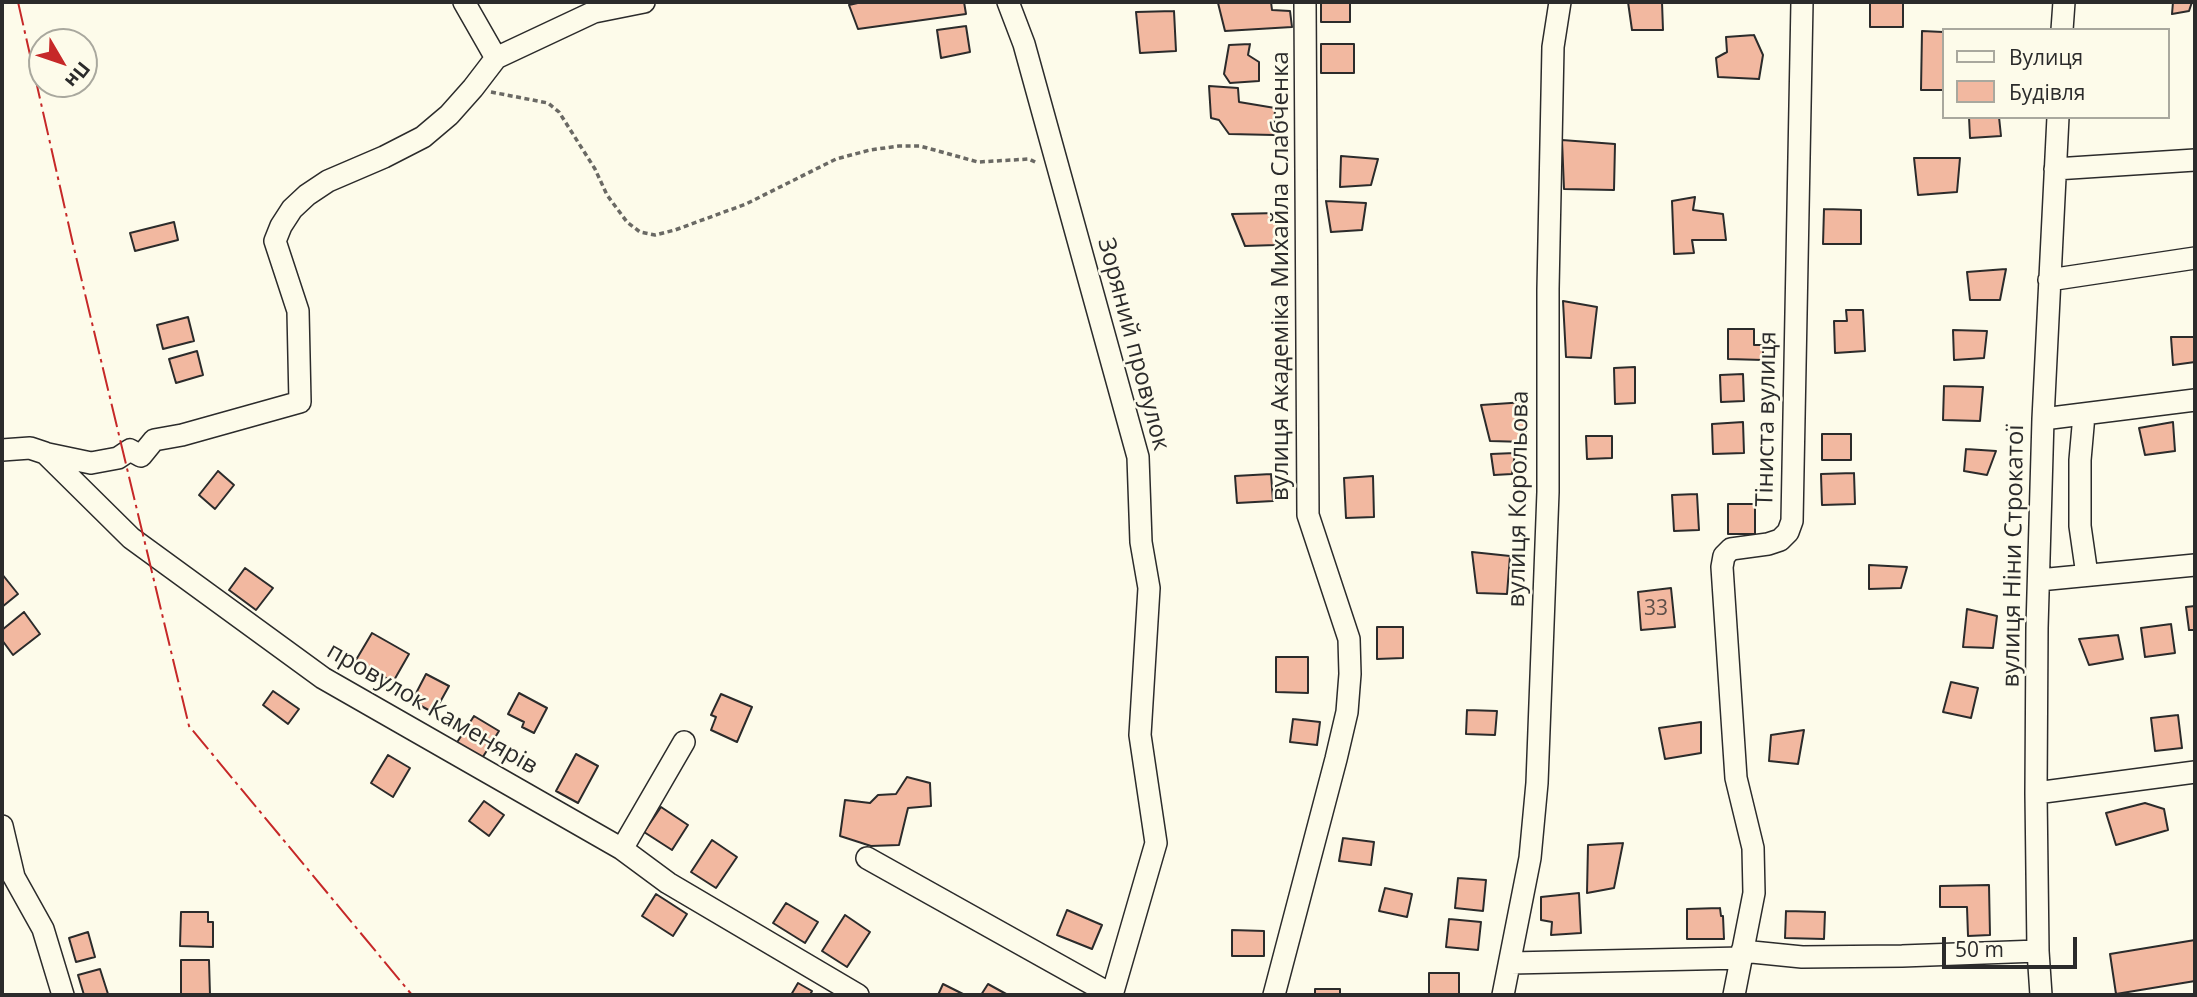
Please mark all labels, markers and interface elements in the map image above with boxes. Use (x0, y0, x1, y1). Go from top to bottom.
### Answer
north arrow (28, 28, 98, 98)
legend (1941, 28, 2169, 119)
text: Вулиця (2009, 43, 2083, 71)
street label: вулиця Академіка Михайла Слабченка (1267, 51, 1295, 501)
text: Пн (59, 56, 96, 94)
text: Будівля (2009, 78, 2085, 106)
street label: Зоряний провулок (1091, 235, 1175, 453)
street label: Тіниста вулиця (1751, 331, 1783, 507)
street label: вулиця Корольова (1503, 390, 1535, 608)
street label: вулиця Ніни Строкатої (1997, 424, 2031, 688)
house number: 33 (1644, 596, 1668, 622)
street label: провулок Каменярів (321, 637, 543, 781)
scale bar (1945, 923, 2080, 967)
text: 50 m (1955, 935, 2004, 963)

